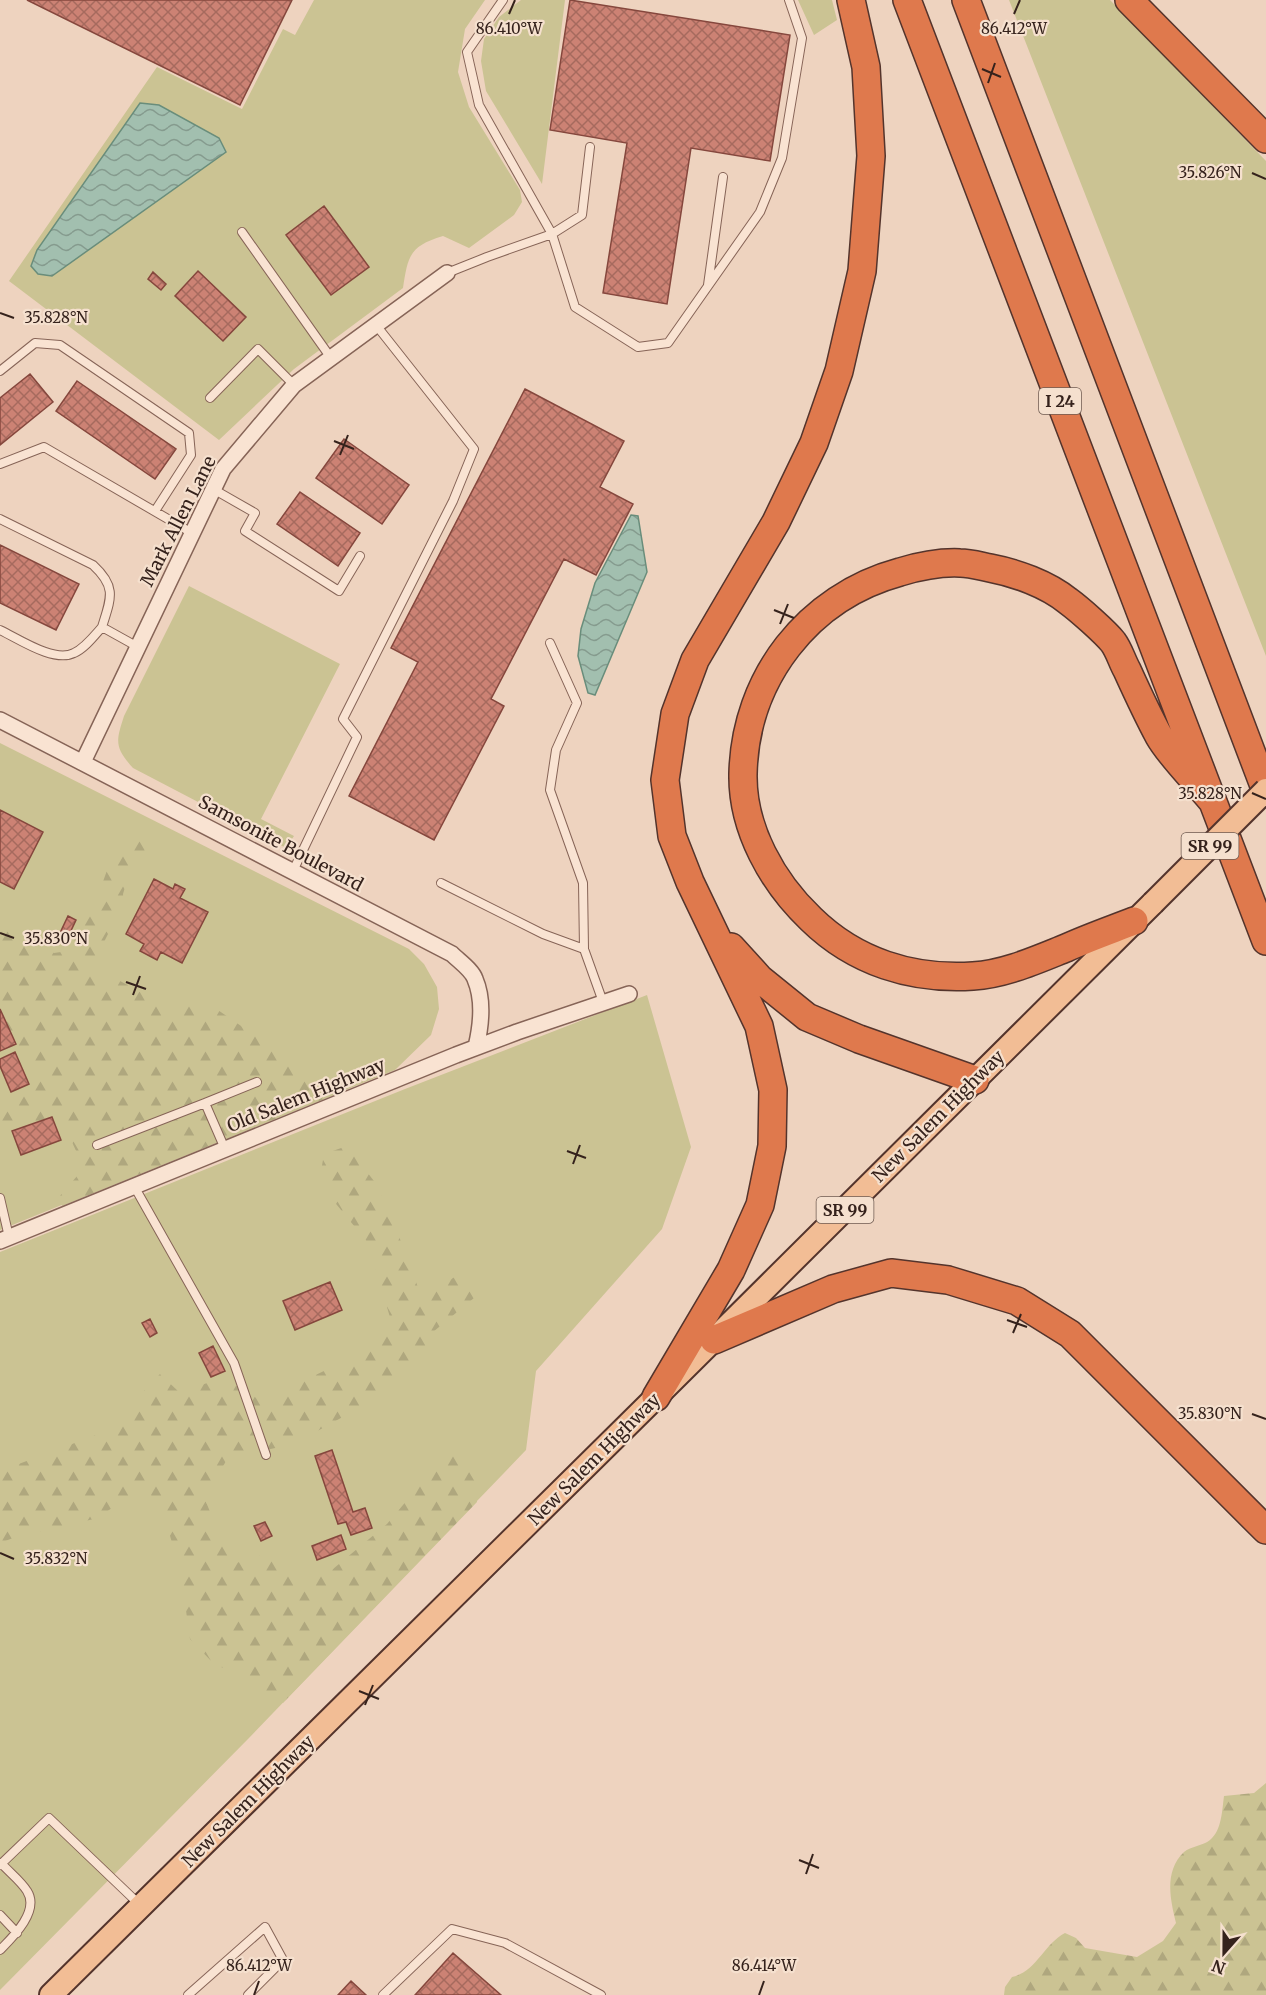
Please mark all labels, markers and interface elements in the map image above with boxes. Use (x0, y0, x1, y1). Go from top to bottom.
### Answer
text: 86.410°W (476, 19, 543, 38)
text: 86.412°W (981, 19, 1048, 38)
text: 35.826°N (1179, 163, 1242, 182)
text: 35.828°N (24, 308, 88, 327)
road number: I 24 (1039, 388, 1081, 414)
street label: Mark Allen Lane (135, 452, 221, 590)
text: 35.828°N (1178, 784, 1242, 803)
street label: Samsonite Boulevard (195, 790, 367, 896)
road number: SR 99 (1182, 833, 1238, 859)
text: 35.830°N (24, 929, 88, 948)
street label: New Salem Highway (867, 1045, 1009, 1187)
street label: Old Salem Highway (224, 1053, 389, 1137)
road number: SR 99 (816, 1197, 874, 1223)
street label: New Salem Highway (523, 1388, 665, 1530)
text: 35.830°N (1178, 1404, 1242, 1423)
text: 35.832°N (25, 1549, 88, 1568)
street label: New Salem Highway (177, 1730, 319, 1872)
north arrow (1194, 1923, 1254, 1983)
text: N (1209, 1955, 1228, 1979)
text: 86.412°W (226, 1956, 293, 1975)
text: 86.414°W (732, 1956, 797, 1975)

